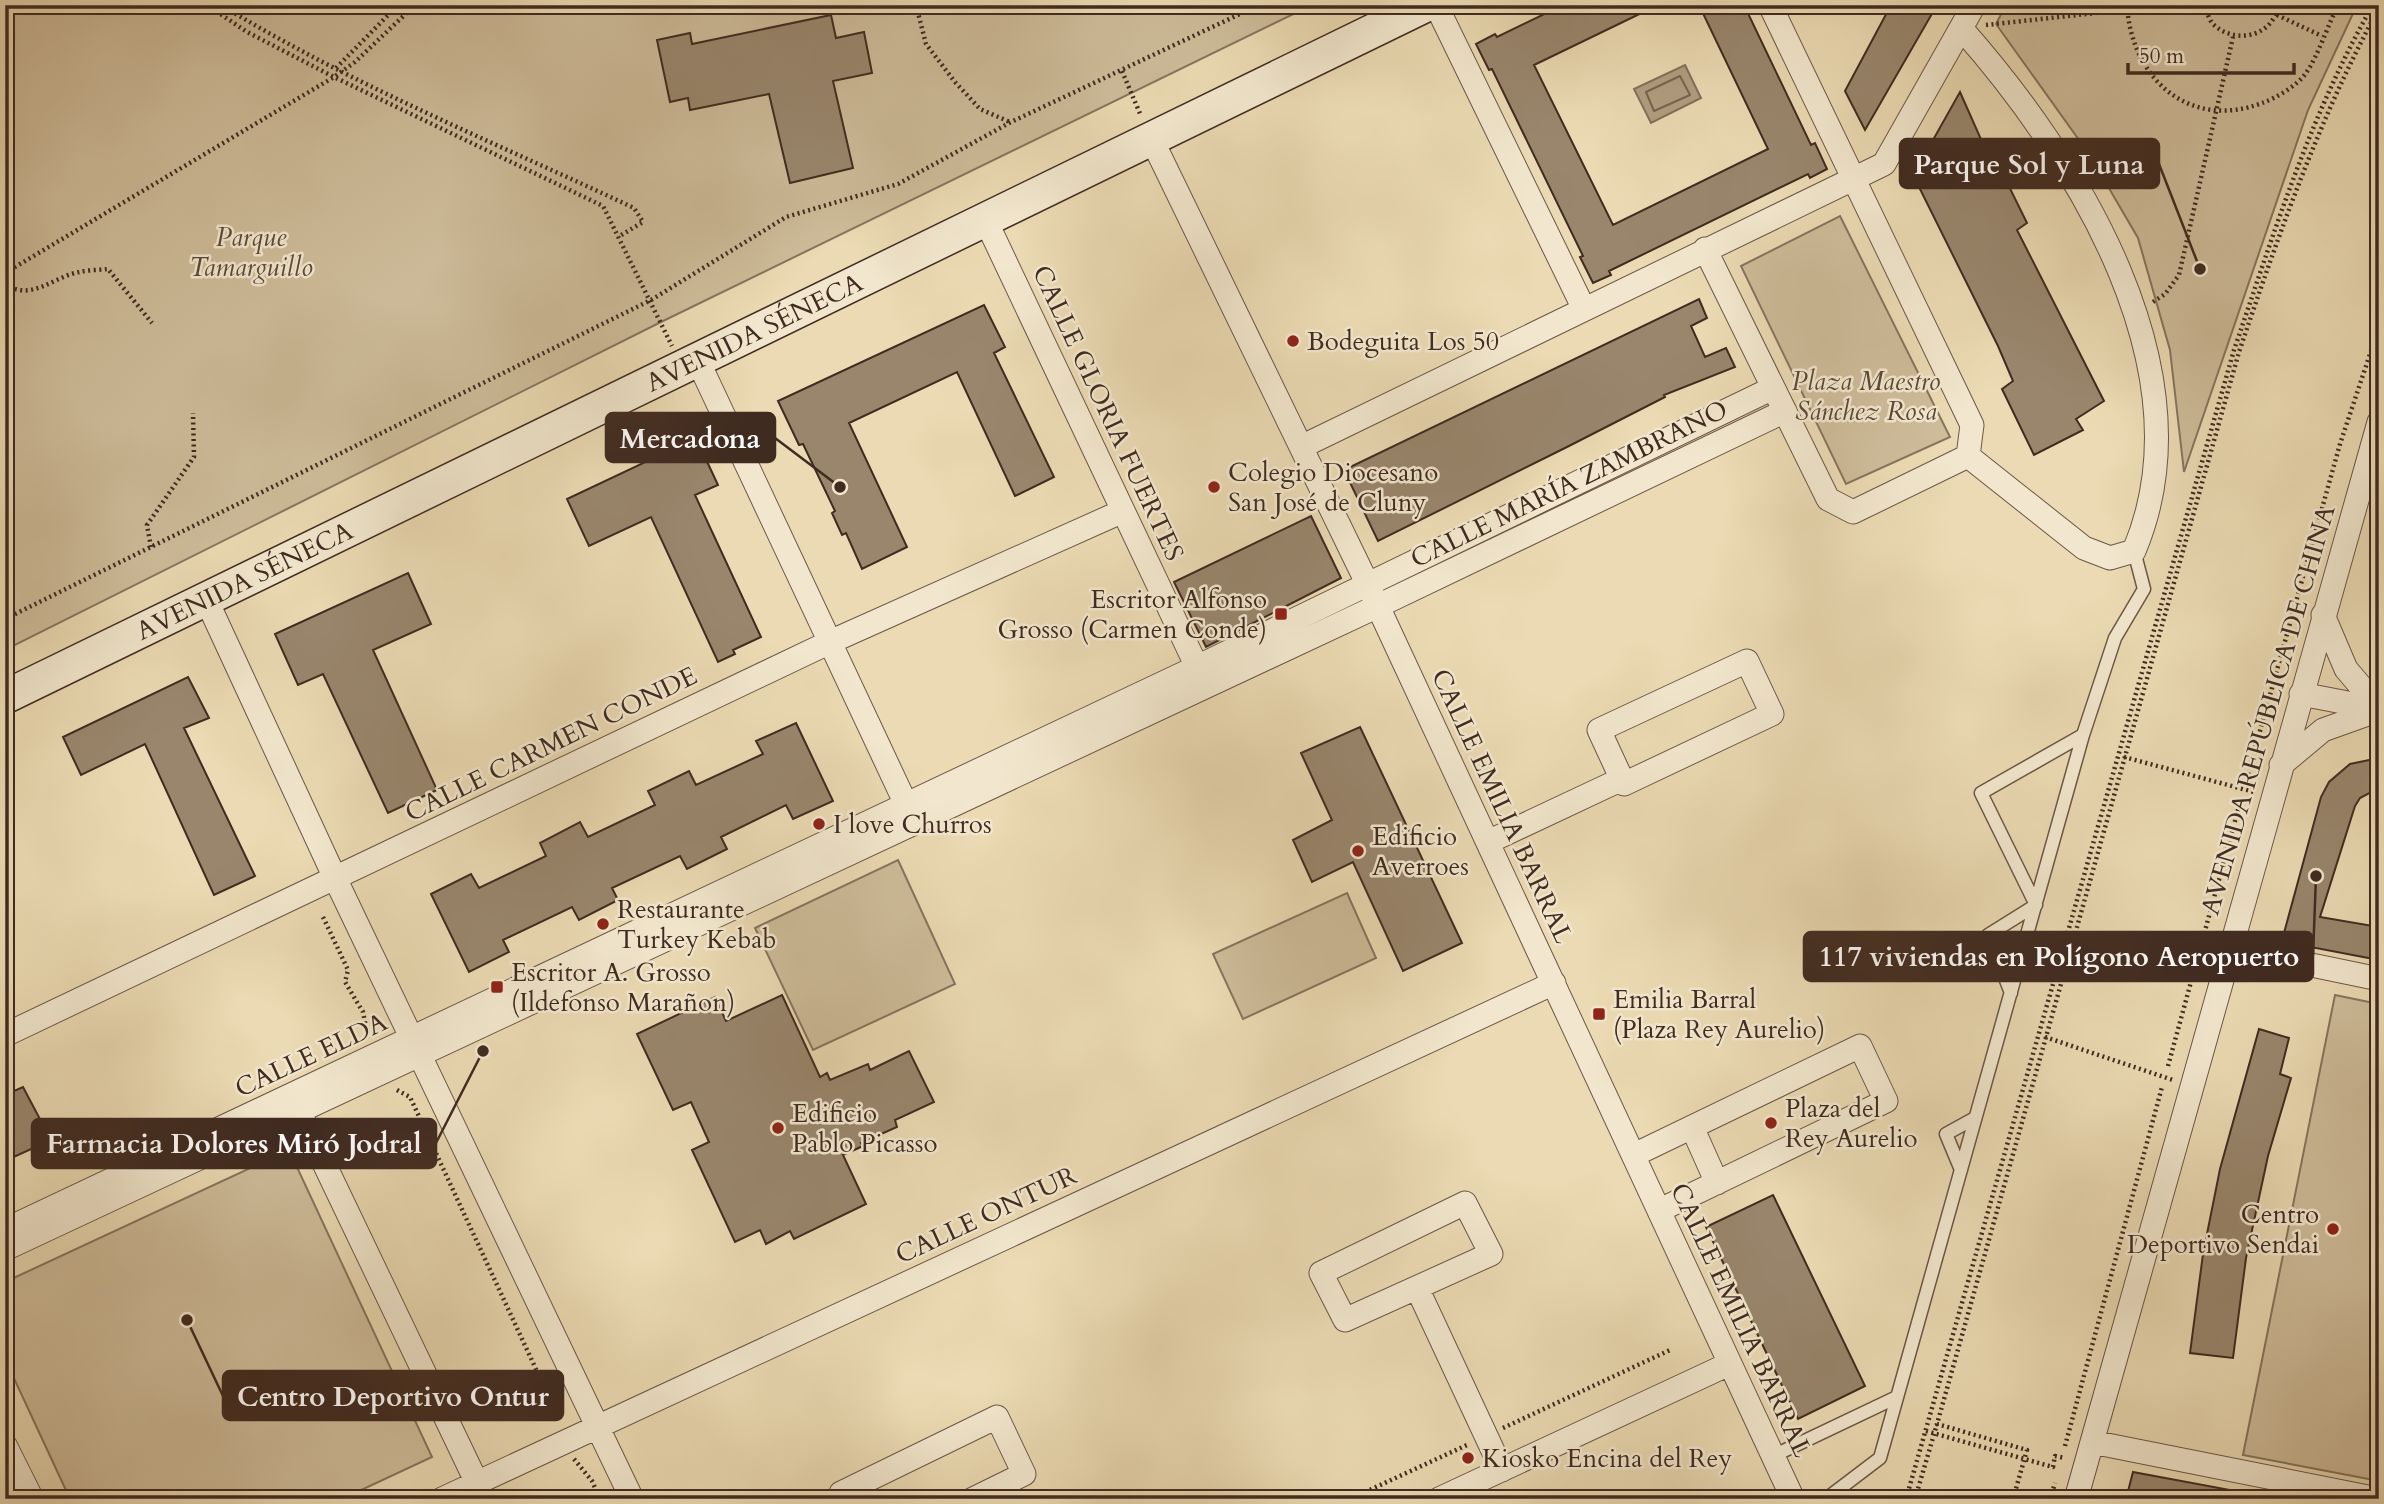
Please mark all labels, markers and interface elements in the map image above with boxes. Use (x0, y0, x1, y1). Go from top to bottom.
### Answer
scale bar (2128, 32, 2295, 76)
text: 50 m (2139, 42, 2184, 71)
callout: Parque Sol y Luna (1900, 139, 2159, 188)
text: Parque Sol y Luna (1914, 146, 2145, 184)
park label: Parque Tamarguillo (189, 220, 313, 285)
street label: CALLE GLORIA FUERTES (1024, 260, 1192, 566)
street label: AVENIDA SÉNECA (640, 264, 869, 400)
place label: Bodeguita Los 50 (1307, 324, 1499, 359)
marker: Bodeguita Los 50 (1285, 333, 1301, 349)
park label: Plaza Maestro Sánchez Rosa (1792, 364, 1940, 429)
street label: CALLE MARÍA ZAMBRANO (1405, 392, 1733, 576)
callout: Mercadona (606, 413, 775, 462)
text: Mercadona (620, 420, 761, 458)
place label: Colegio Diocesano San José de Cluny (1228, 455, 1438, 520)
marker: Colegio Diocesano San José de Cluny (1206, 479, 1222, 495)
street label: AVENIDA REPÚBLICA DE CHINA (2193, 500, 2344, 919)
street label: AVENIDA SÉNECA (130, 513, 359, 648)
place label: Escritor Alfonso Grosso (Carmen Conde) (997, 582, 1267, 647)
marker: Escritor Alfonso Grosso (Carmen Conde) (1273, 606, 1289, 622)
street label: CALLE CARMEN CONDE (399, 658, 703, 830)
street label: CALLE EMILIA BARRAL (1423, 663, 1581, 949)
place label: I love Churros (833, 807, 992, 842)
marker: I love Churros (811, 816, 827, 832)
place label: Edificio Averroes (1372, 819, 1469, 884)
marker: Edificio Averroes (1350, 843, 1366, 859)
place label: Restaurante Turkey Kebab (617, 892, 777, 957)
marker: Restaurante Turkey Kebab (595, 916, 611, 932)
callout: 117 viviendas en Polígono Aeropuerto (1804, 932, 2313, 981)
text: 117 viviendas en Polígono Aeropuerto (1819, 938, 2299, 976)
place label: Escritor A. Grosso (Ildefonso Marañon) (511, 955, 735, 1020)
marker: Escritor A. Grosso (Ildefonso Marañon) (489, 979, 505, 995)
place label: Emilia Barral (Plaza Rey Aurelio) (1613, 982, 1825, 1047)
street label: CALLE ELDA (229, 1004, 393, 1106)
marker: Emilia Barral (Plaza Rey Aurelio) (1591, 1006, 1607, 1022)
place label: Plaza del Rey Aurelio (1785, 1091, 1918, 1156)
place label: Edificio Pablo Picasso (792, 1096, 937, 1161)
marker: Plaza del Rey Aurelio (1763, 1115, 1779, 1131)
callout: Farmacia Dolores Miró Jodral (32, 1119, 436, 1168)
marker: Edificio Pablo Picasso (770, 1120, 786, 1136)
text: Farmacia Dolores Miró Jodral (46, 1125, 422, 1163)
street label: CALLE ONTUR (890, 1158, 1082, 1272)
street label: CALLE EMILIA BARRAL (1662, 1177, 1820, 1463)
place label: Centro Deportivo Sendai (2127, 1197, 2319, 1262)
marker: Centro Deportivo Sendai (2325, 1221, 2341, 1237)
callout: Centro Deportivo Ontur (223, 1371, 563, 1420)
text: Centro Deportivo Ontur (237, 1378, 550, 1416)
place label: Kiosko Encina del Rey (1482, 1441, 1732, 1476)
marker: Kiosko Encina del Rey (1460, 1450, 1476, 1466)

